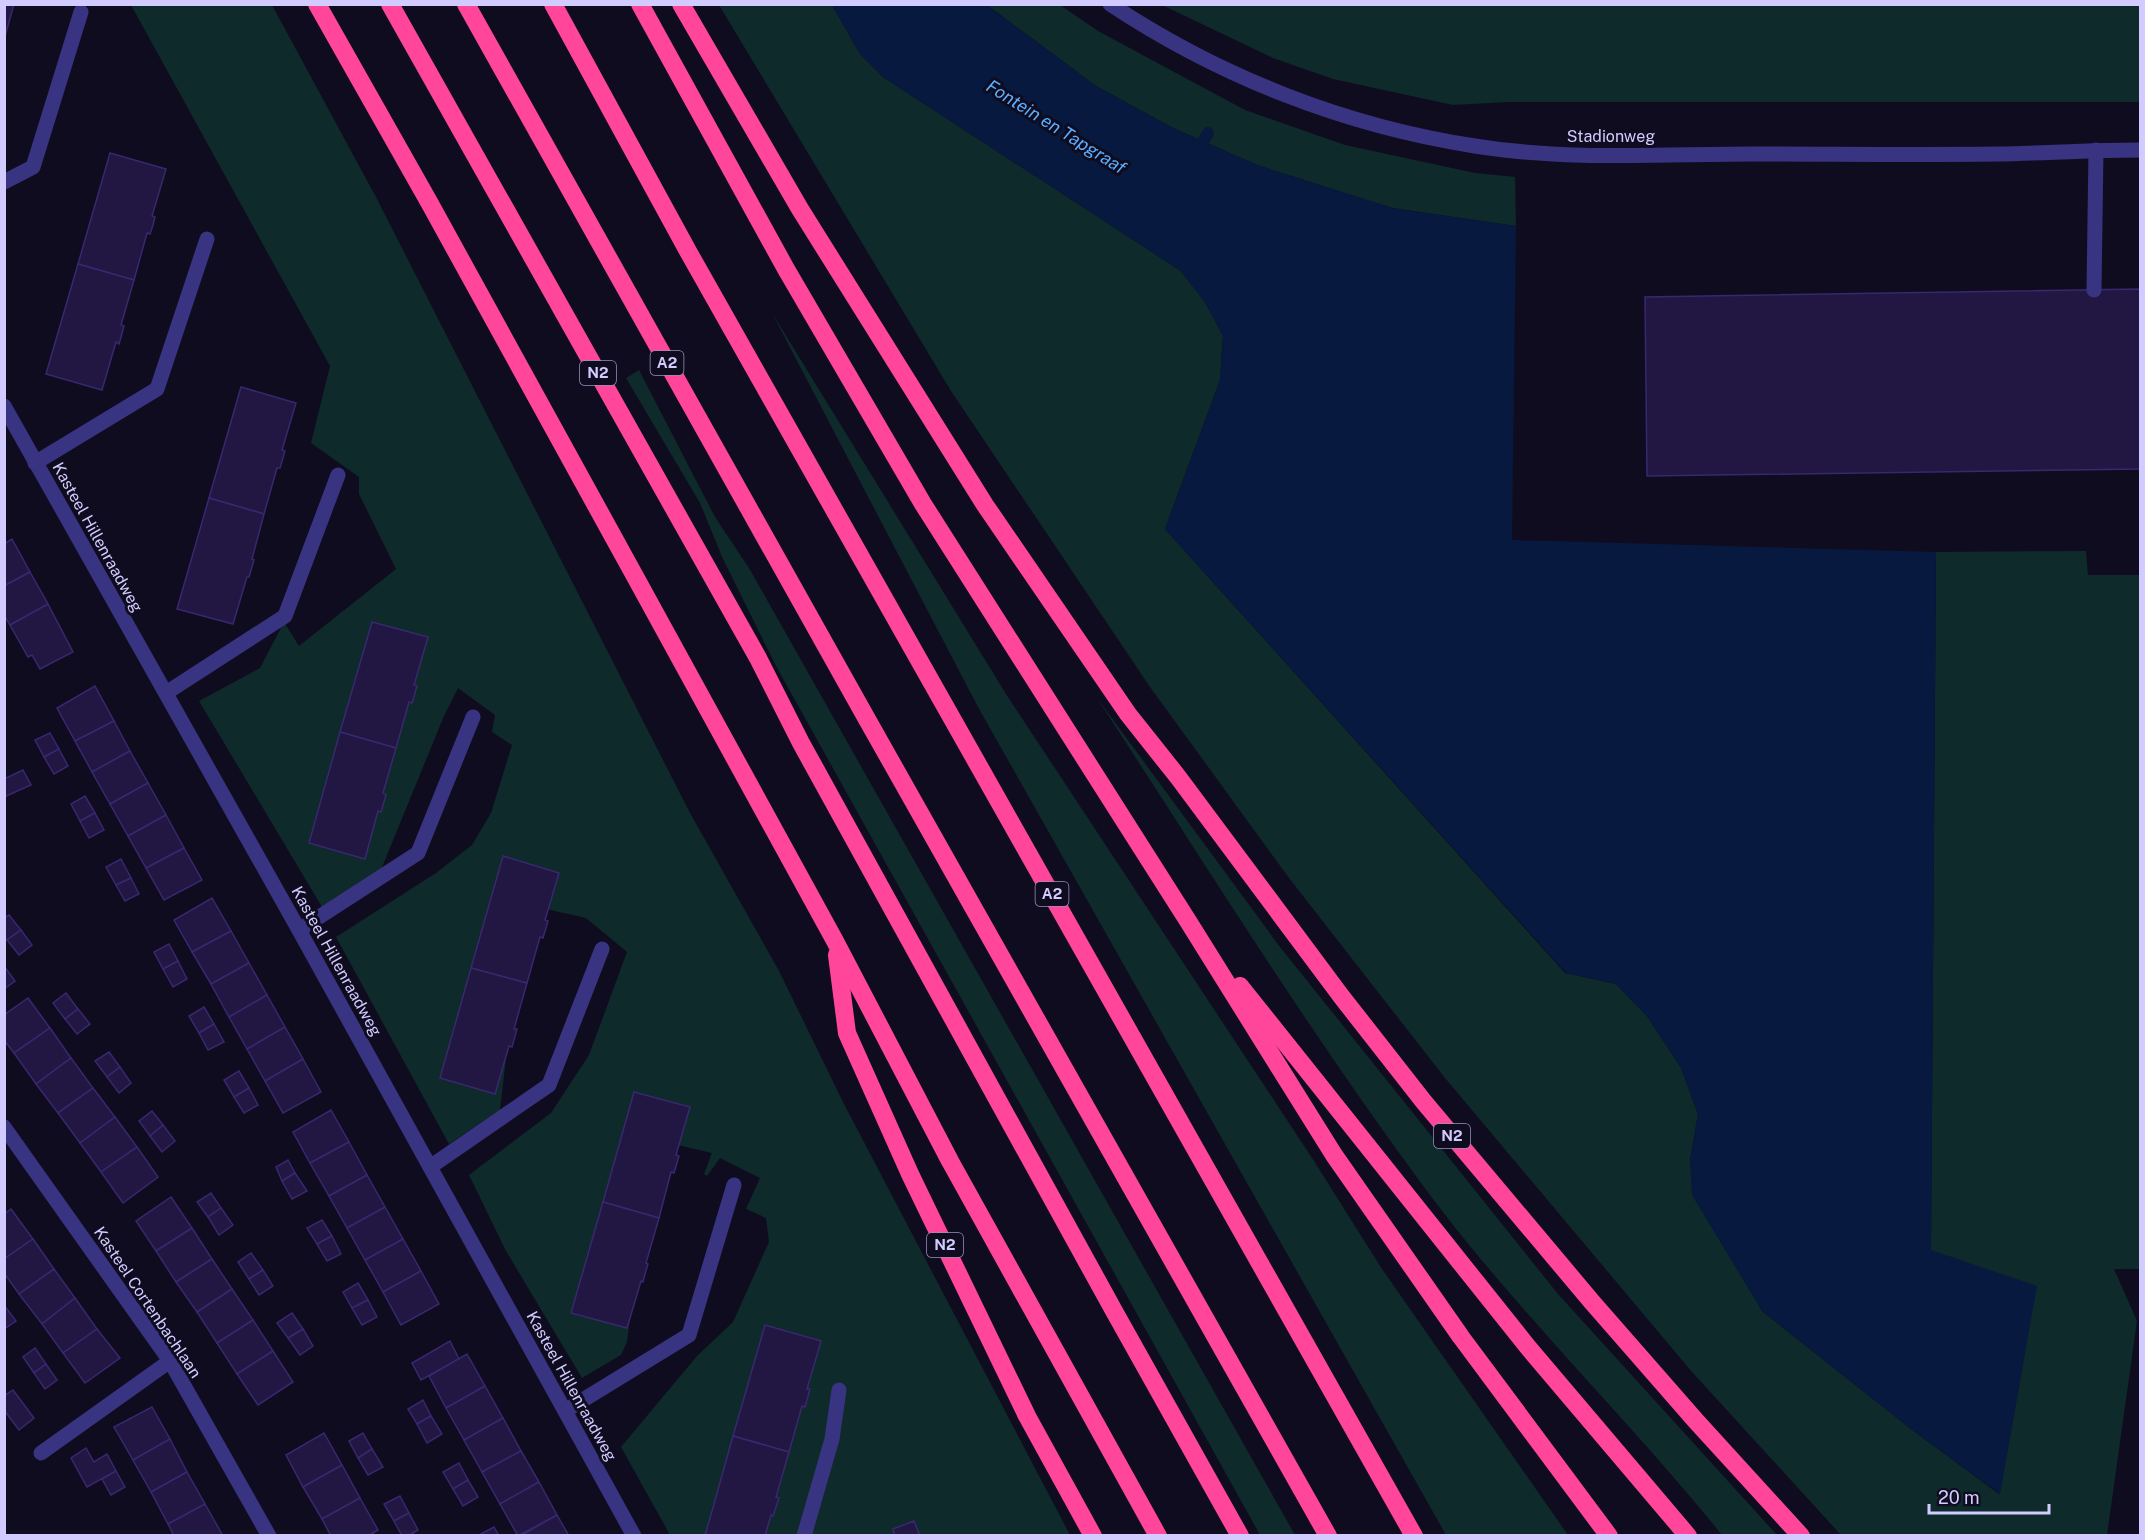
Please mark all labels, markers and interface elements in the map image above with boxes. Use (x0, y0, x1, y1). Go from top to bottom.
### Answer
water label: Fontein en Tapgraaf (983, 75, 1131, 179)
street label: Stadionweg (1567, 127, 1655, 146)
road number: A2 (650, 351, 684, 375)
road number: N2 (580, 361, 616, 385)
street label: Kasteel Hillenraadweg (48, 459, 147, 616)
road number: A2 (1036, 882, 1068, 906)
street label: Kasteel Hillenraadweg (287, 883, 386, 1040)
road number: N2 (1434, 1124, 1470, 1148)
street label: Kasteel Cortenbachlaan (90, 1223, 205, 1382)
road number: N2 (927, 1233, 963, 1257)
street label: Kasteel Hillenraadweg (522, 1308, 621, 1465)
scale bar (1929, 1477, 2049, 1515)
text: 20 m (1938, 1487, 1980, 1508)

